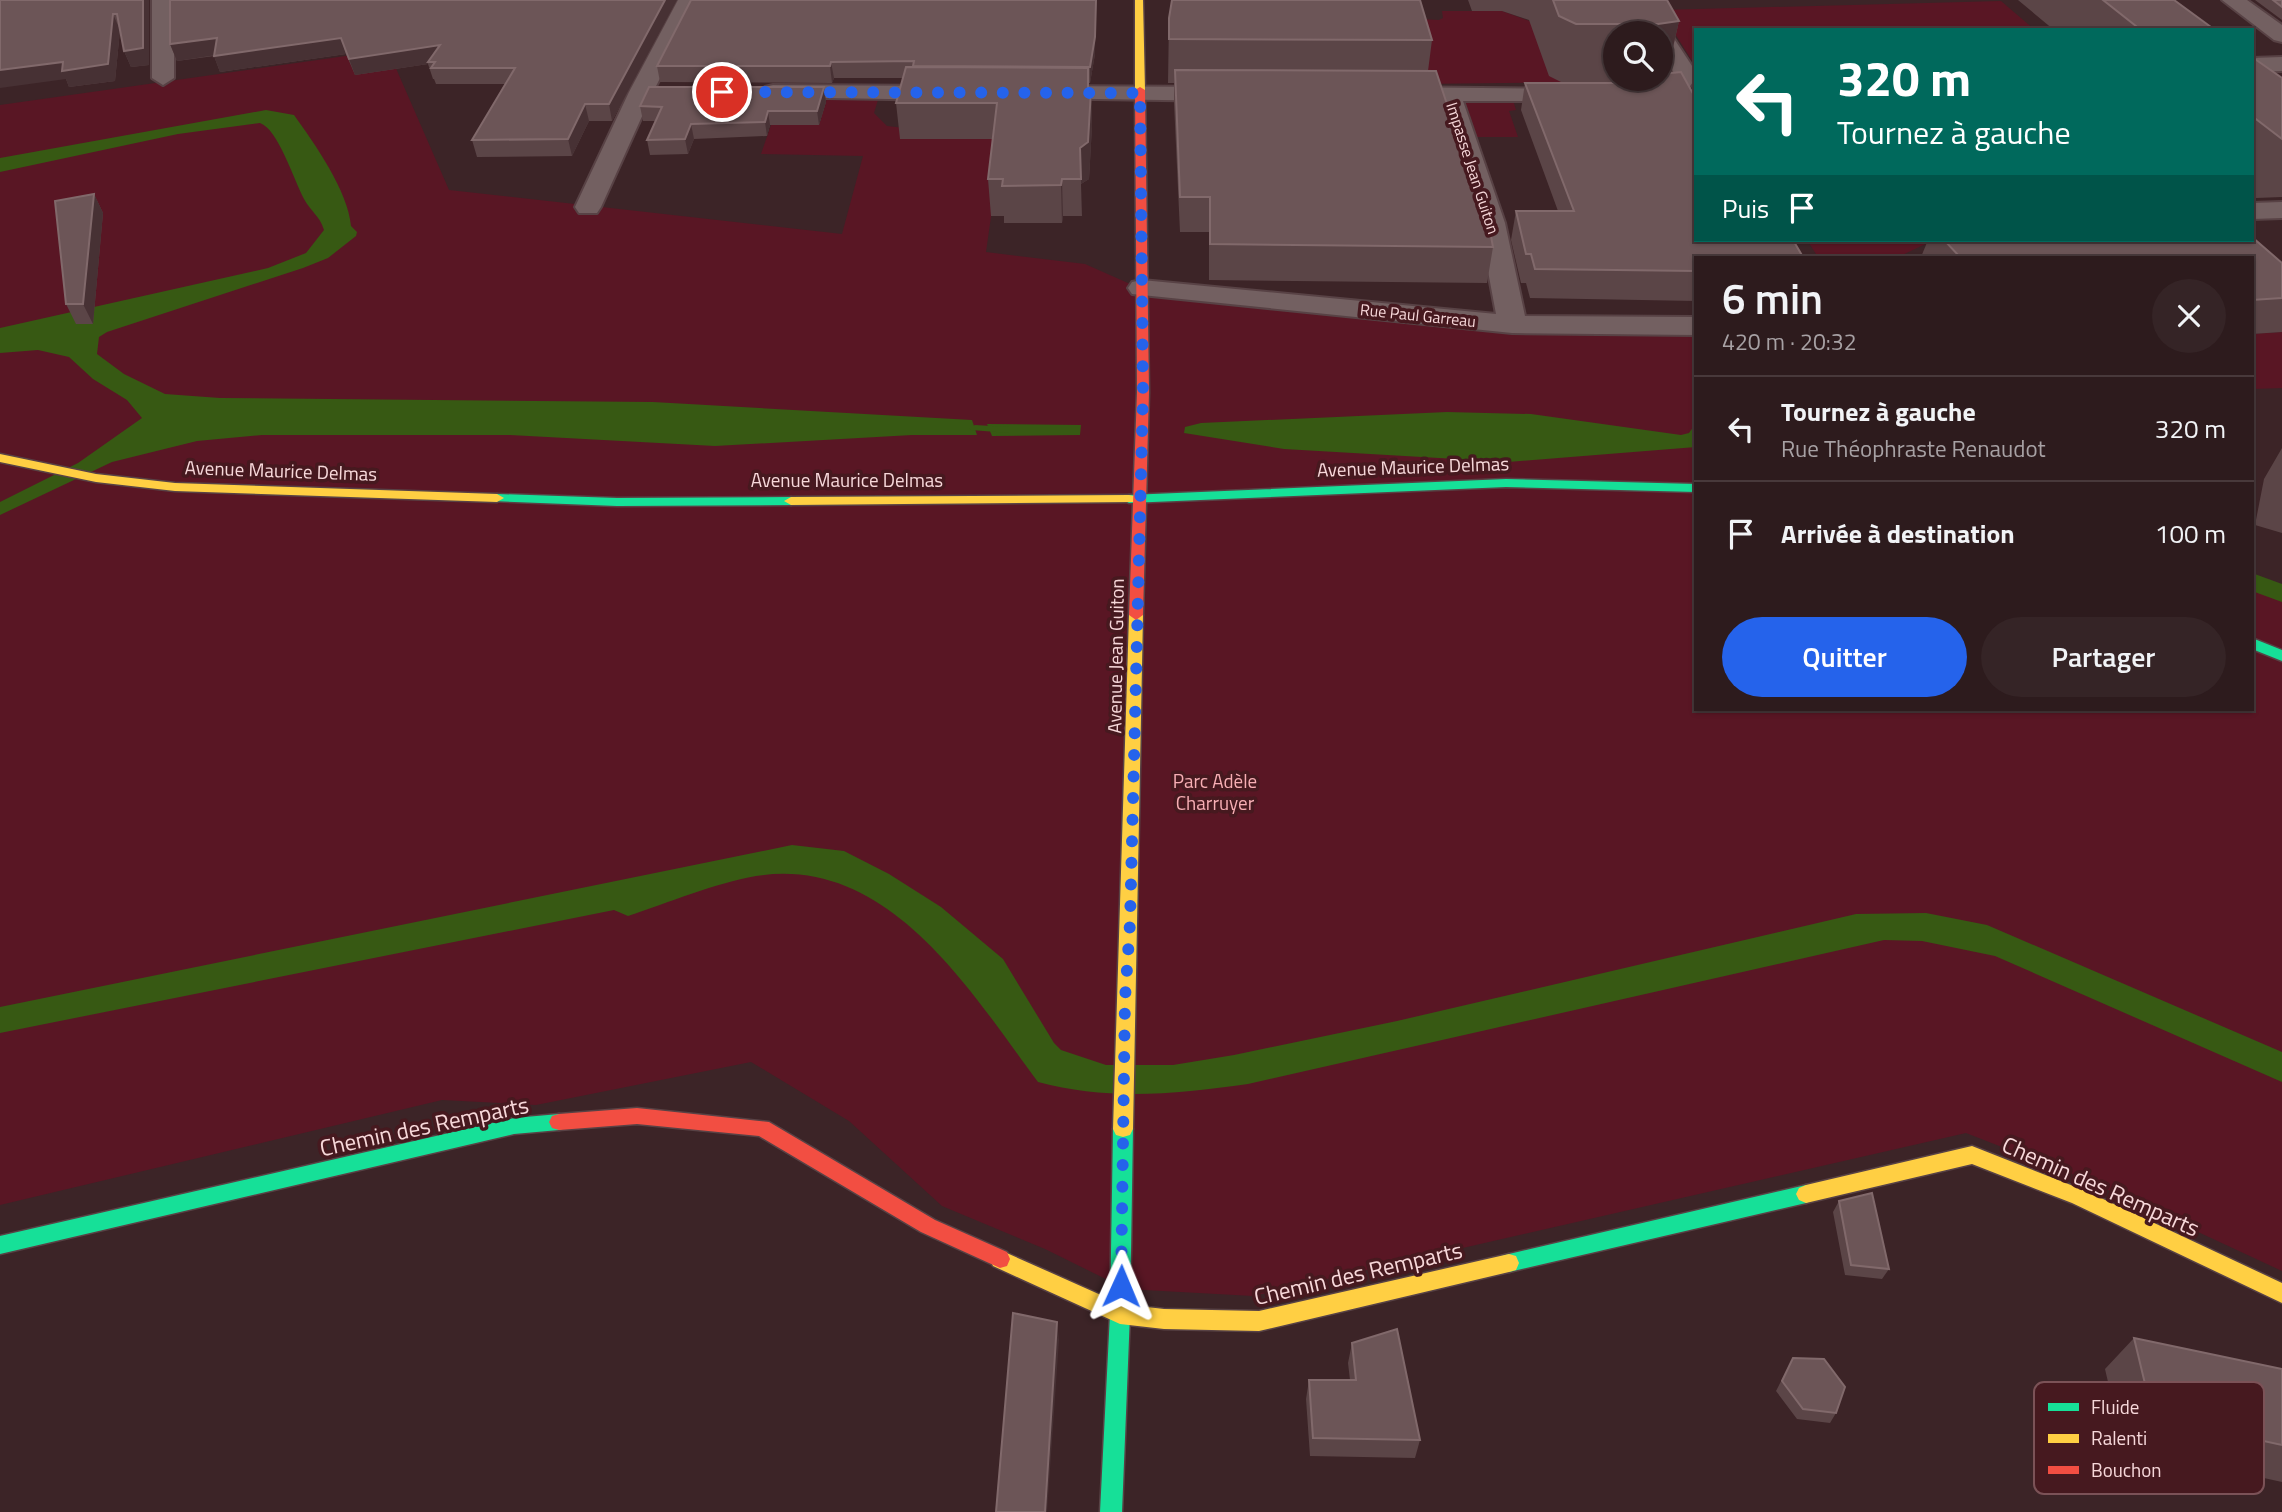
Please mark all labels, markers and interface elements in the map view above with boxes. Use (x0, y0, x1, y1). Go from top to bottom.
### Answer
map controls (1603, 21, 1673, 91)
button: search (1603, 21, 1673, 91)
text: 320 m (1837, 40, 1971, 115)
icon: left (1722, 56, 1813, 147)
pin (692, 62, 752, 122)
icon: arrive (703, 73, 741, 111)
street label: Impasse Jean Guiton (1440, 99, 1506, 237)
text: Tournez à gauche (1837, 108, 2071, 156)
text: Puis (1722, 189, 1769, 228)
icon: arrive (1783, 189, 1821, 227)
text: 6 min (1722, 266, 1823, 330)
button: close (2152, 279, 2226, 353)
street label: Rue Paul Garreau (1359, 297, 1477, 333)
text: 420 m · 20:32 (1722, 324, 1857, 359)
text: Tournez à gauche (1781, 392, 1976, 431)
text: 320 m (2155, 409, 2226, 448)
icon: left (1722, 410, 1760, 448)
text: Rue Théophraste Renaudot (1781, 431, 2046, 466)
street label: Avenue Maurice Delmas (1316, 448, 1510, 484)
street label: Avenue Maurice Delmas (184, 452, 378, 488)
street label: Avenue Maurice Delmas (751, 465, 943, 494)
text: Arrivée à destination (1781, 514, 2015, 553)
text: 100 m (2155, 514, 2226, 553)
icon: arrive (1722, 515, 1760, 553)
street label: Avenue Jean Guiton (1099, 578, 1131, 734)
button: Quitter (1722, 617, 1967, 697)
button: Partager (1981, 617, 2226, 697)
park label: Parc Adèle Charruyer (1173, 766, 1257, 817)
street label: Chemin des Remparts (316, 1087, 532, 1165)
street label: Chemin des Remparts (1997, 1127, 2205, 1245)
street label: Chemin des Remparts (1250, 1232, 1466, 1314)
position arrow (1084, 1249, 1158, 1323)
legend (2034, 1382, 2264, 1494)
text: Fluide (2091, 1392, 2139, 1421)
text: Ralenti (2091, 1423, 2147, 1452)
text: Bouchon (2091, 1455, 2162, 1484)

